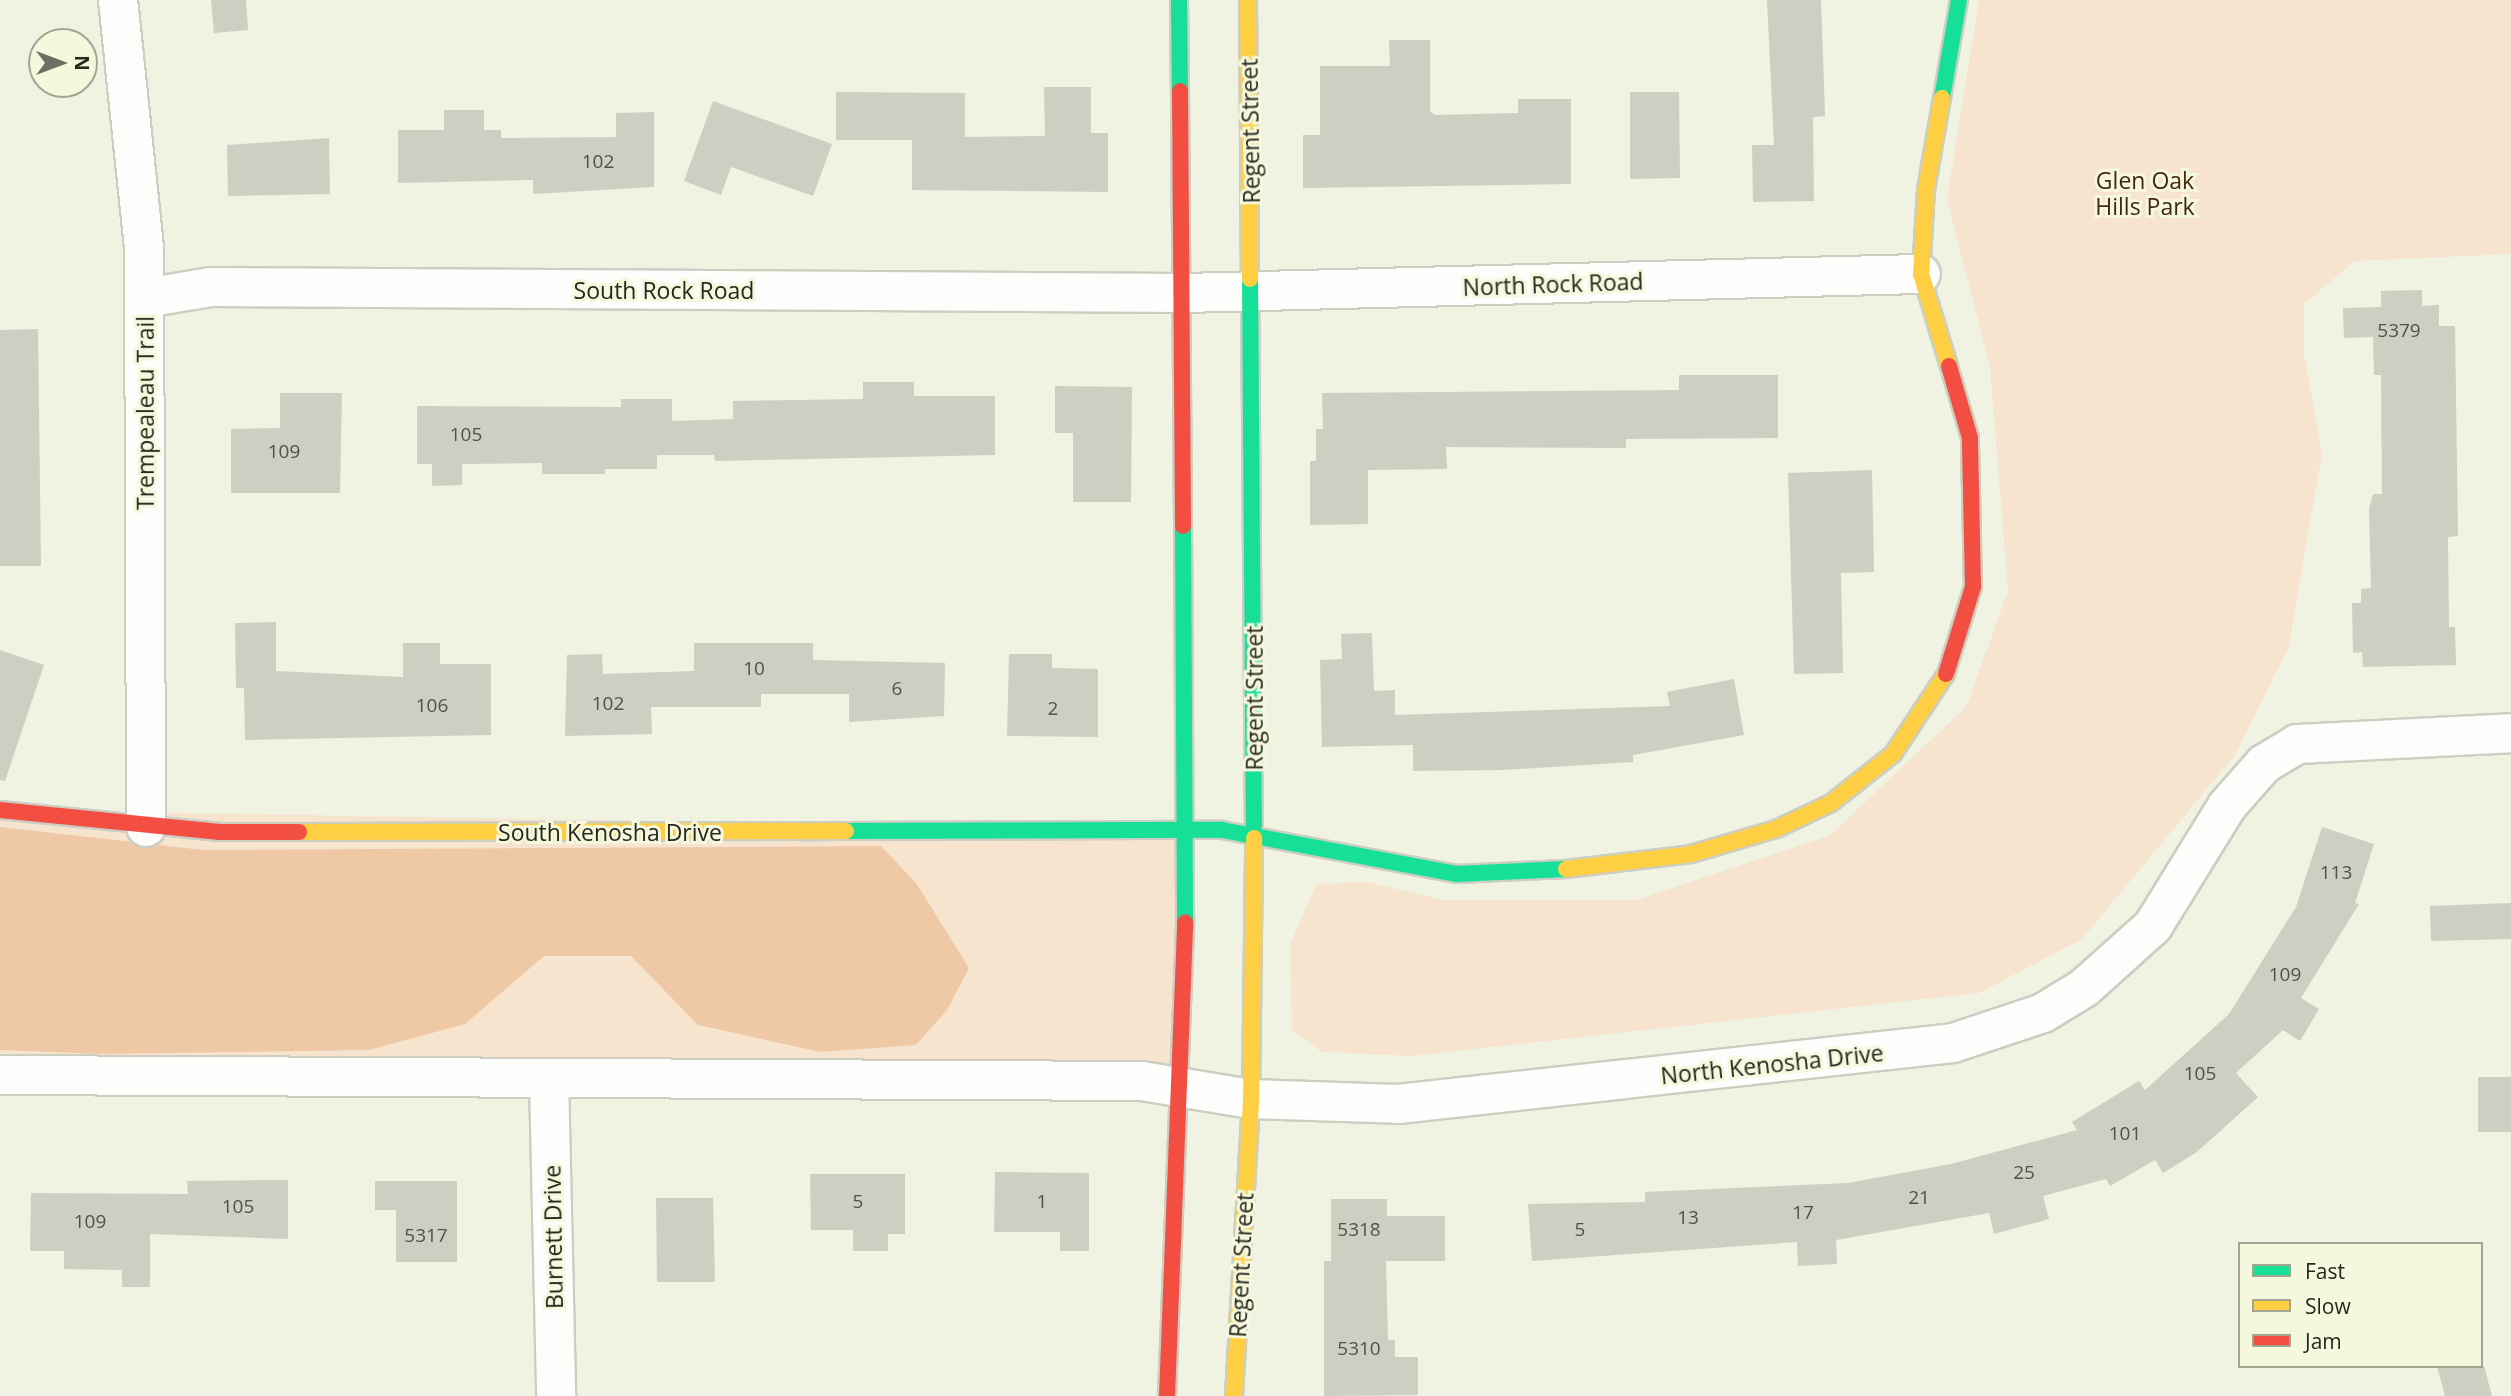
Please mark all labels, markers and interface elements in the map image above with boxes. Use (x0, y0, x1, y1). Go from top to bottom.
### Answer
north arrow (28, 28, 98, 98)
text: N (69, 55, 95, 71)
street label: Regent Street (1235, 58, 1265, 204)
house number: 102 (582, 151, 614, 173)
park label: Glen Oak Hills Park (2095, 166, 2195, 220)
street label: North Rock Road (1462, 267, 1644, 301)
street label: South Rock Road (574, 276, 754, 304)
street label: Trempealeau Trail (131, 316, 159, 510)
house number: 5379 (2377, 320, 2421, 342)
house number: 105 (450, 424, 482, 446)
house number: 109 (268, 441, 300, 463)
street label: Regent Street (1240, 625, 1268, 771)
house number: 10 (743, 658, 765, 680)
house number: 6 (892, 678, 902, 700)
house number: 102 (592, 693, 624, 715)
house number: 106 (416, 695, 448, 717)
house number: 2 (1048, 698, 1058, 720)
street label: South Kenosha Drive (498, 818, 722, 846)
house number: 113 (2320, 862, 2352, 884)
house number: 109 (2269, 964, 2301, 986)
street label: North Kenosha Drive (1659, 1039, 1885, 1089)
house number: 105 (2184, 1063, 2216, 1085)
house number: 101 (2109, 1123, 2141, 1145)
house number: 25 (2013, 1162, 2035, 1184)
street label: Burnett Drive (538, 1165, 568, 1309)
house number: 21 (1908, 1187, 1930, 1209)
house number: 5 (853, 1191, 863, 1213)
house number: 1 (1037, 1191, 1047, 1213)
street label: Regent Street (1223, 1192, 1259, 1338)
house number: 105 (222, 1196, 254, 1218)
house number: 17 (1792, 1202, 1814, 1224)
house number: 13 (1677, 1207, 1699, 1229)
house number: 109 (74, 1211, 106, 1233)
house number: 5318 (1337, 1219, 1381, 1241)
house number: 5 (1575, 1219, 1585, 1241)
house number: 5317 (404, 1225, 448, 1247)
legend (2238, 1242, 2483, 1368)
text: Fast (2305, 1257, 2345, 1285)
text: Slow (2305, 1292, 2351, 1320)
text: Jam (2305, 1327, 2342, 1355)
house number: 5310 (1337, 1338, 1381, 1360)

